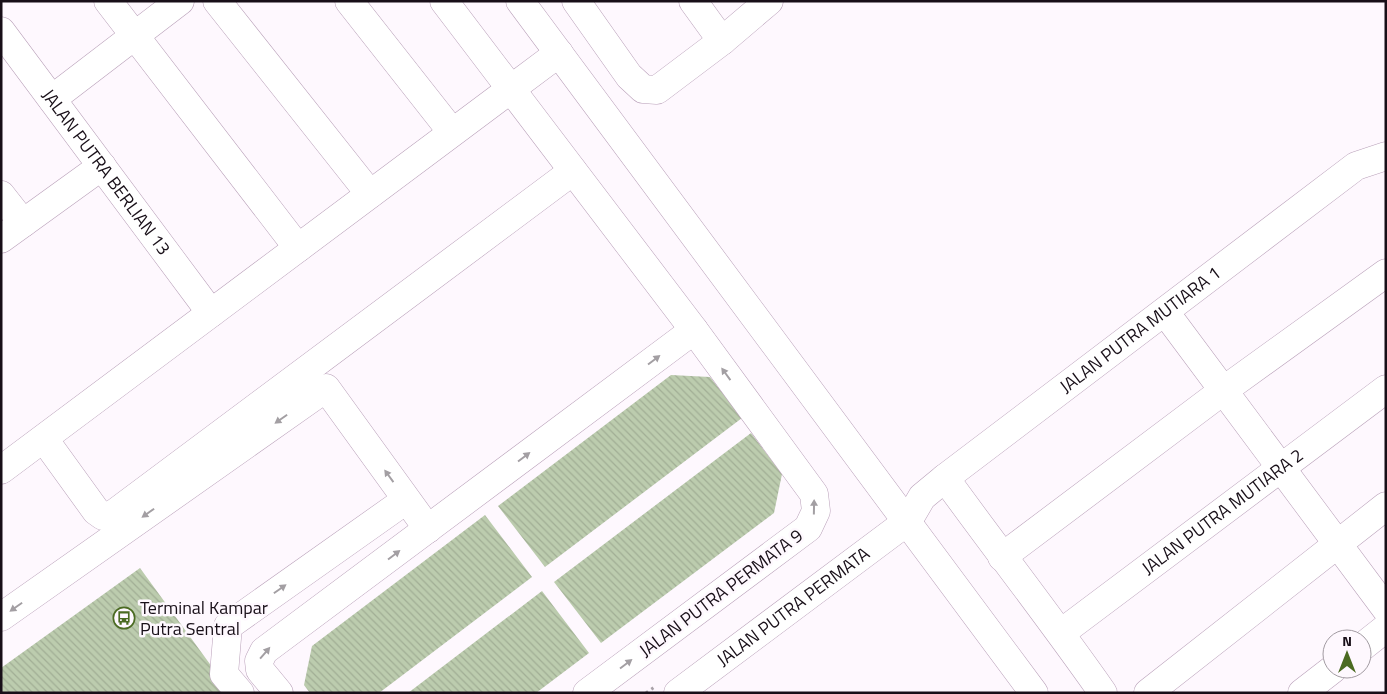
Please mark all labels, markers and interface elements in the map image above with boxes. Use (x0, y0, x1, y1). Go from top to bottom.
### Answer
street label: JALAN PUTRA BERLIAN 13 (36, 83, 177, 261)
street label: JALAN PUTRA MUTIARA 1 (1054, 259, 1226, 399)
one-way arrow (647, 355, 661, 365)
one-way arrow (720, 368, 731, 381)
one-way arrow (275, 414, 288, 425)
street label: JALAN PUTRA MUTIARA 2 (1136, 442, 1309, 581)
one-way arrow (517, 452, 530, 463)
one-way arrow (383, 470, 394, 483)
one-way arrow (810, 499, 818, 515)
one-way arrow (142, 508, 155, 518)
street label: JALAN PUTRA PERMATA 9 (635, 525, 807, 661)
street label: JALAN PUTRA PERMATA (713, 543, 873, 671)
one-way arrow (387, 549, 400, 560)
one-way arrow (273, 584, 287, 594)
place label: Terminal Kampar Putra Sentral (140, 594, 268, 642)
one-way arrow (9, 602, 23, 612)
bus stop icon: Terminal Kampar Putra Sentral (112, 606, 136, 630)
north arrow (1322, 629, 1372, 679)
text: N (1342, 630, 1352, 651)
one-way arrow (259, 647, 270, 660)
one-way arrow (619, 659, 633, 669)

